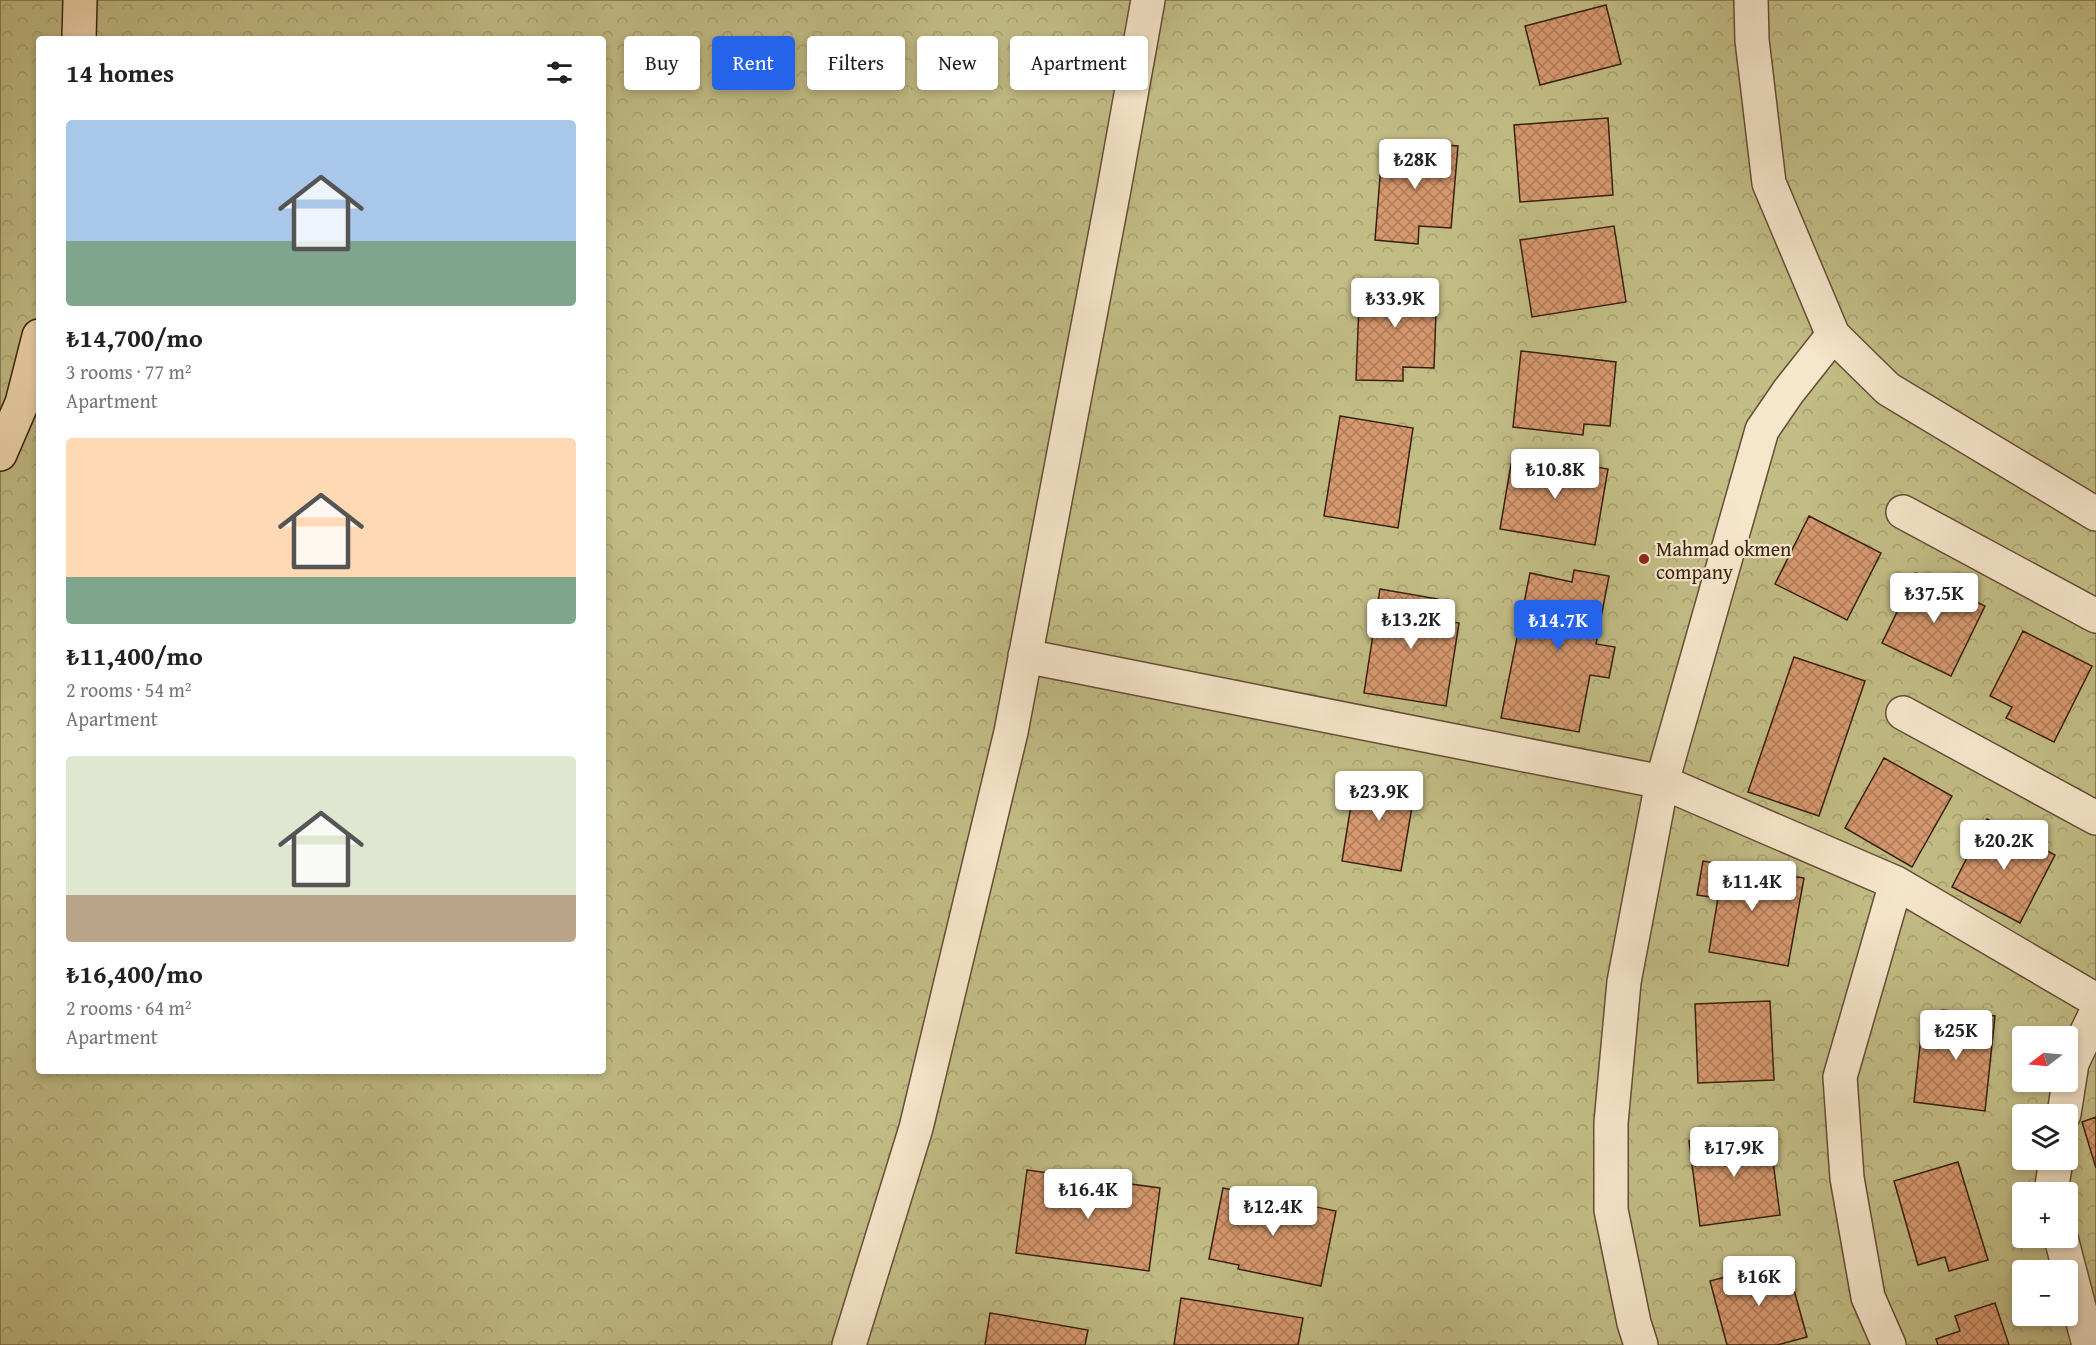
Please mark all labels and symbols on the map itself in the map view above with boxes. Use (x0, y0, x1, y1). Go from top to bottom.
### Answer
pin: ₺28K (1379, 139, 1451, 190)
pin: ₺33.9K (1346, 278, 1444, 329)
pin: ₺10.8K (1506, 449, 1604, 500)
place label: Mahmad okmen company (1656, 534, 1791, 586)
marker: Mahmad okmen company (1637, 552, 1651, 566)
pin: ₺37.5K (1885, 573, 1983, 624)
pin: ₺13.2K (1362, 599, 1460, 650)
pin: ₺14.7K (1509, 600, 1607, 651)
pin: ₺23.9K (1330, 771, 1428, 822)
pin: ₺20.2K (1955, 820, 2053, 871)
pin: ₺11.4K (1703, 861, 1801, 912)
pin: ₺25K (1920, 1010, 1992, 1061)
north arrow (2012, 1026, 2078, 1092)
pin: ₺17.9K (1685, 1127, 1783, 1178)
pin: ₺16.4K (1039, 1169, 1137, 1220)
pin: ₺12.4K (1224, 1186, 1322, 1237)
pin: ₺16K (1723, 1256, 1795, 1307)

